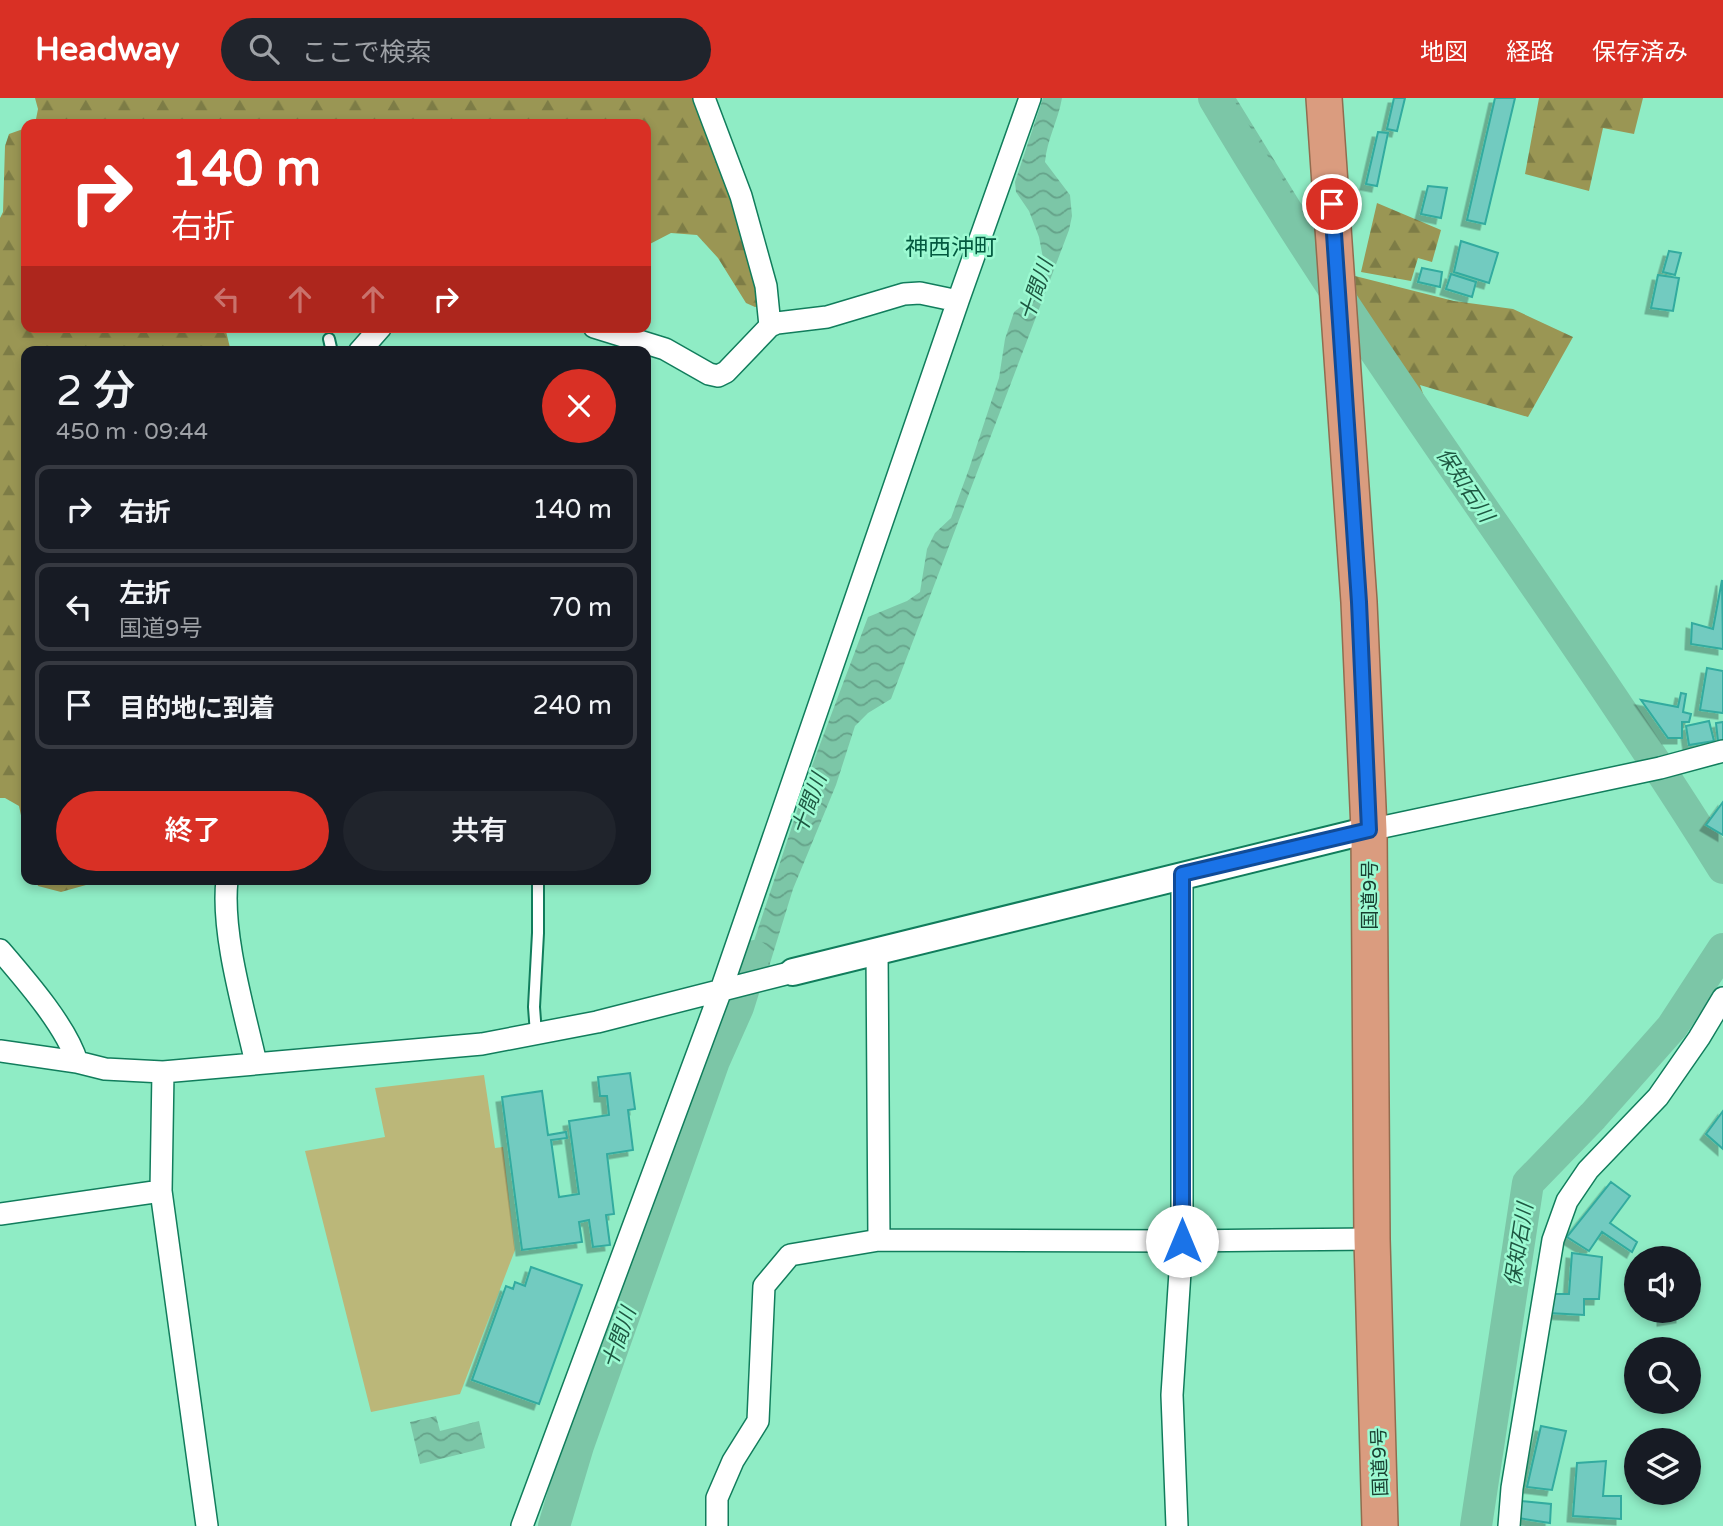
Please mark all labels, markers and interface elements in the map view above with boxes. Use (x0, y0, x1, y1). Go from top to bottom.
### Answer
search box (221, 18, 711, 81)
text: Headway (35, 30, 179, 69)
icon: search (245, 30, 283, 68)
text: ここで検索 (301, 37, 431, 68)
text: 地図 (1420, 38, 1468, 67)
text: 経路 (1506, 38, 1554, 67)
text: 保存済み (1592, 38, 1688, 67)
text: 140 m (171, 140, 321, 199)
icon: right (56, 147, 147, 238)
pin (1302, 174, 1362, 234)
icon: arrive (1313, 185, 1351, 223)
text: 右折 (171, 208, 235, 246)
district label: 神西沖町 (905, 234, 997, 262)
water label: 十間川 (1014, 254, 1059, 324)
icon: left (208, 280, 246, 318)
icon: ahead (281, 280, 319, 318)
icon: ahead (354, 280, 392, 318)
icon: right (427, 280, 465, 318)
text: 2 分 (56, 366, 135, 417)
button: close (542, 369, 616, 443)
text: 450 m · 09:44 (56, 418, 208, 446)
water label: 保知石川 (1431, 443, 1500, 529)
icon: right (60, 490, 98, 528)
text: 140 m (532, 494, 612, 525)
text: 右折 (119, 497, 171, 528)
text: 左折 (119, 578, 171, 609)
icon: left (60, 588, 98, 626)
text: 70 m (549, 592, 612, 623)
text: 国道9号 (119, 615, 202, 643)
icon: arrive (60, 686, 98, 724)
text: 240 m (532, 690, 612, 721)
text: 目的地に到着 (119, 693, 275, 724)
water label: 十間川 (787, 768, 833, 838)
button: 終了 (56, 791, 329, 871)
button: 共有 (343, 791, 616, 871)
street label: 国道9号 (1359, 861, 1381, 929)
water label: 保知石川 (1501, 1200, 1539, 1289)
position arrow (1145, 1204, 1219, 1278)
map controls (1624, 1246, 1701, 1505)
button: sound (1624, 1246, 1701, 1323)
water label: 十間川 (597, 1302, 642, 1372)
button: search (1624, 1337, 1701, 1414)
street label: 国道9号 (1368, 1427, 1392, 1497)
button: layers (1624, 1428, 1701, 1505)

